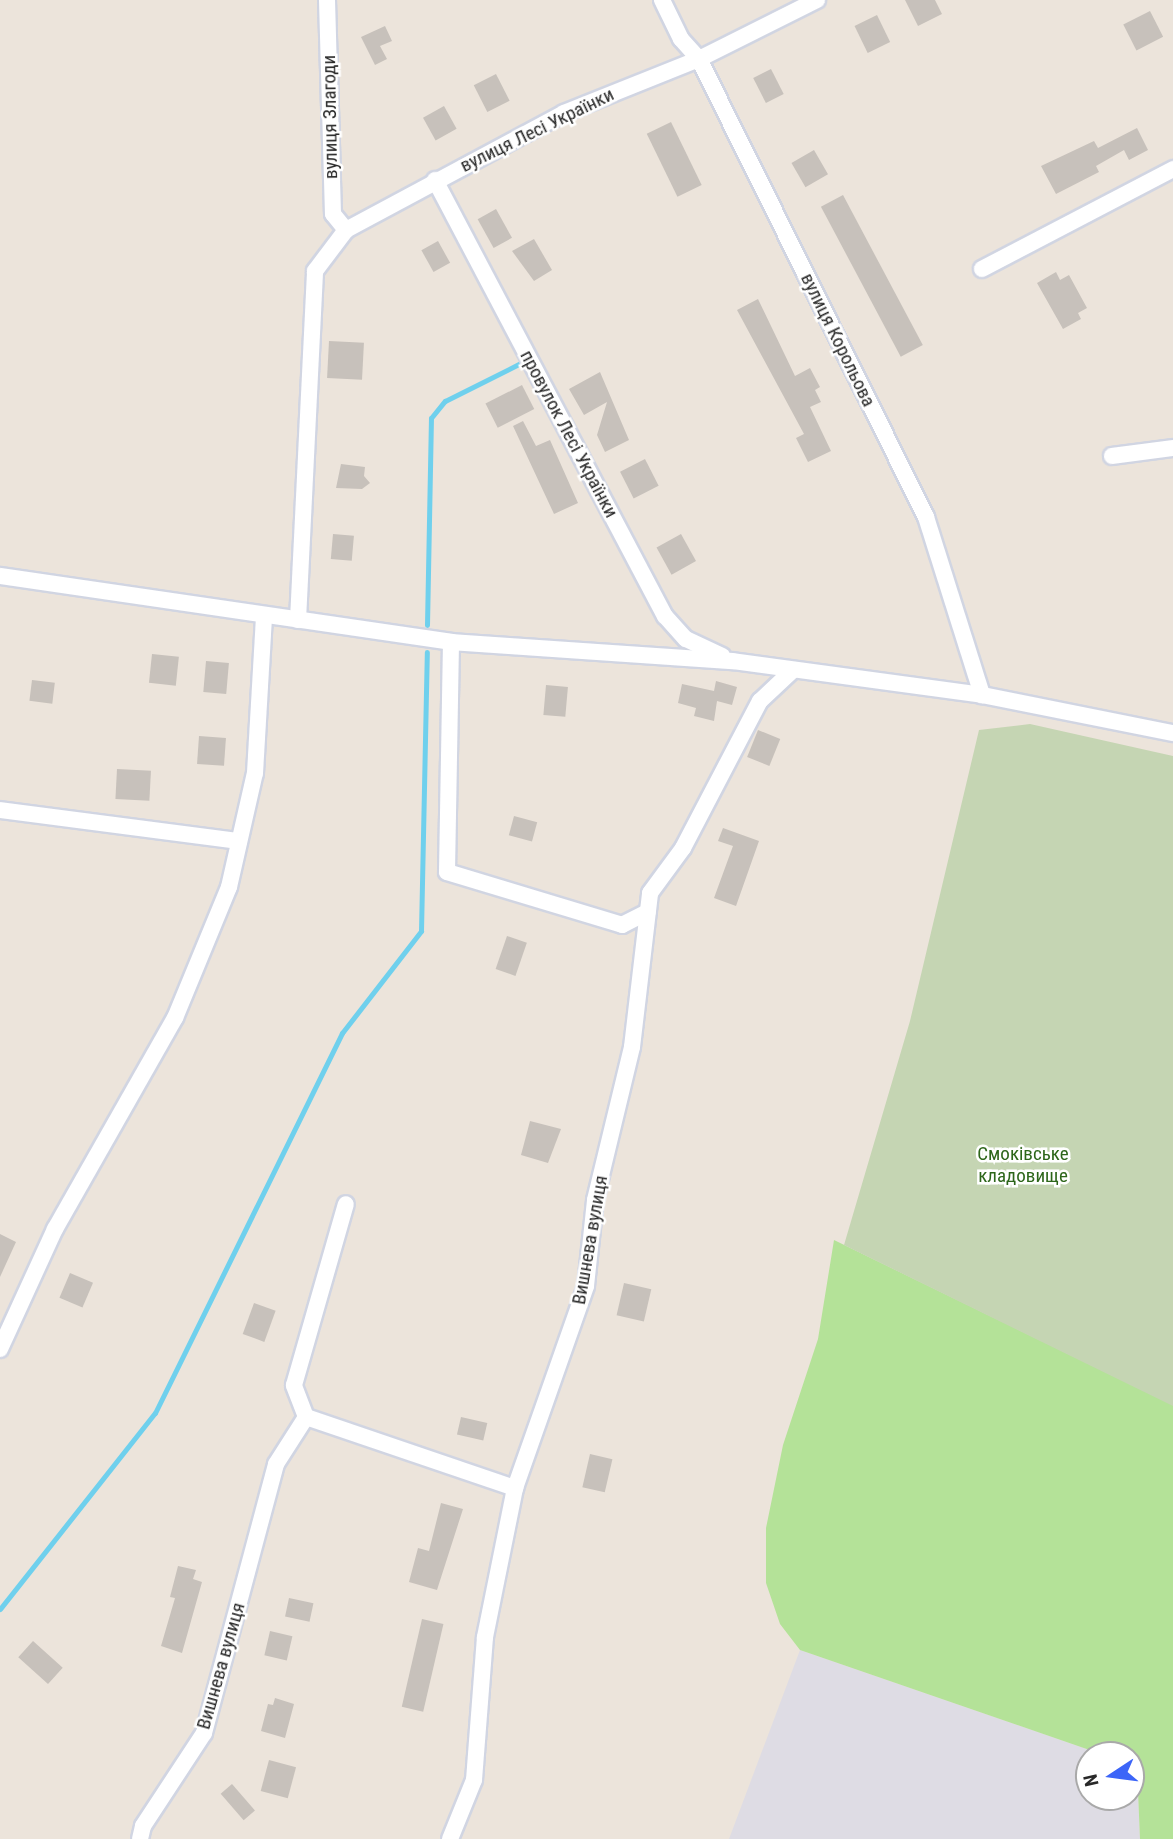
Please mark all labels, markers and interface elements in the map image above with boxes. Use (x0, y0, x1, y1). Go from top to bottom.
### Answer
street label: вулиця Злагоди (318, 55, 342, 179)
street label: вулиця Лесі Українки (456, 83, 618, 177)
street label: вулиця Корольова (796, 270, 880, 410)
street label: провулок Лесі Українки (515, 346, 623, 522)
park label: Смоківське кладовище (977, 1143, 1069, 1187)
street label: Вишнева вулиця (567, 1174, 613, 1306)
street label: Вишнева вулиця (192, 1600, 250, 1732)
north arrow (1075, 1741, 1145, 1811)
text: N (1078, 1772, 1104, 1789)

